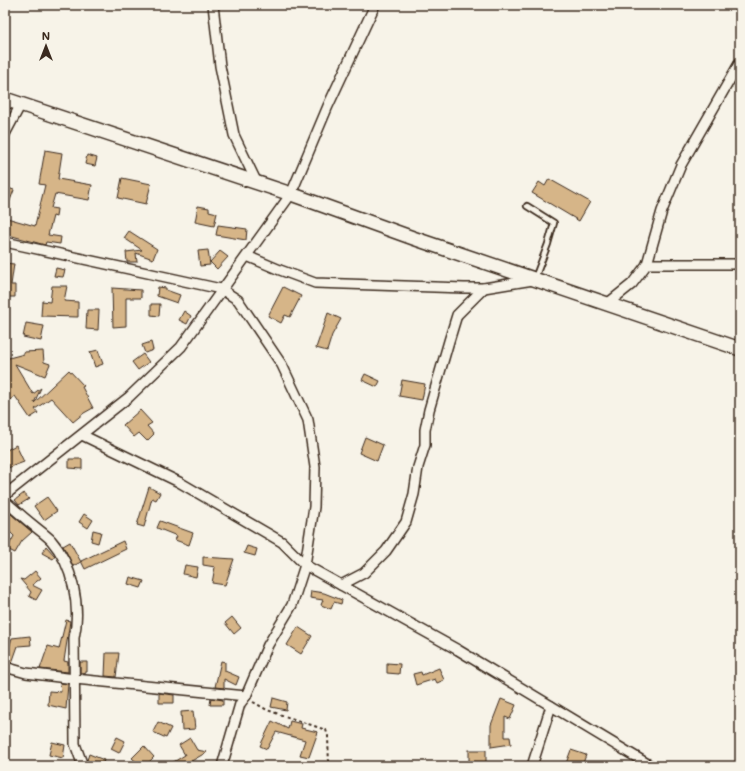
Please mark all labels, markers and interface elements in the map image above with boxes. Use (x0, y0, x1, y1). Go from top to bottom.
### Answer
north arrow (26, 26, 66, 66)
text: N (42, 28, 50, 43)

